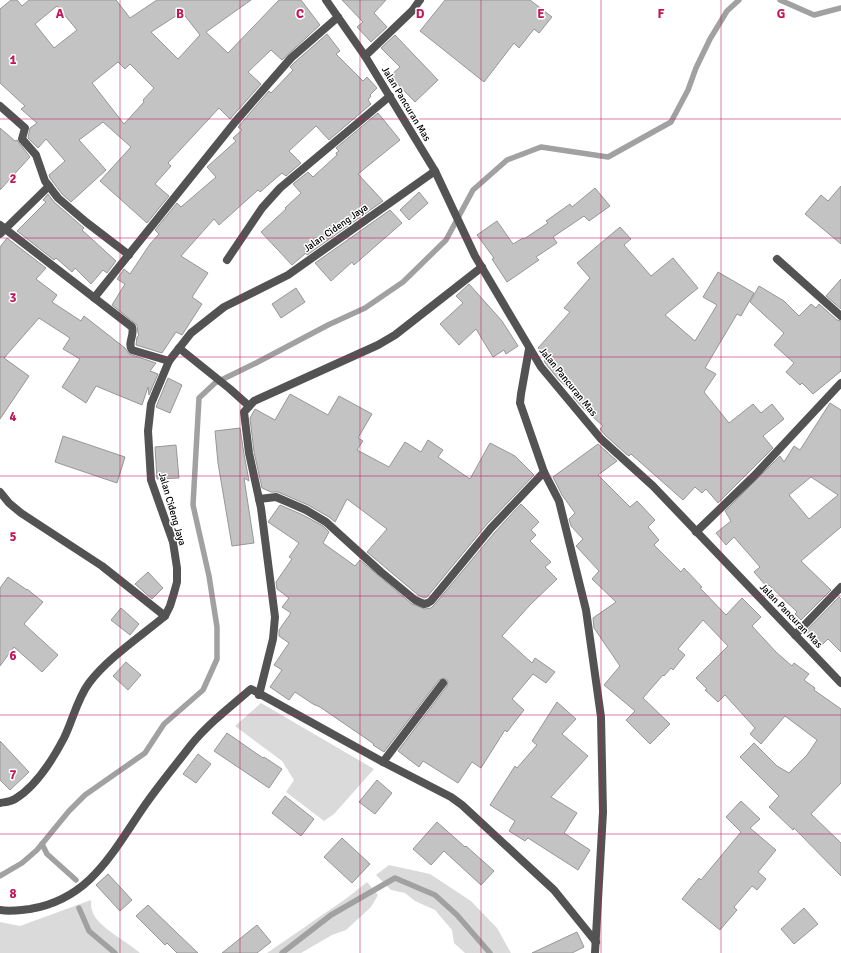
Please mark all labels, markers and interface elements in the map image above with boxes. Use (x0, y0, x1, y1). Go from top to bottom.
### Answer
text: A (56, 6, 65, 22)
text: B (176, 6, 184, 22)
text: C (296, 6, 304, 22)
text: D (416, 6, 425, 22)
text: E (537, 6, 545, 22)
text: F (658, 6, 665, 22)
text: G (777, 6, 785, 22)
text: 1 (9, 52, 17, 68)
street label: Jalan Pancuran Mas (379, 64, 433, 144)
text: 2 (9, 171, 17, 187)
street label: Jalan Cideng Jaya (302, 201, 370, 255)
text: 3 (9, 290, 17, 306)
street label: Jalan Pancuran Mas (537, 345, 600, 419)
text: 4 (9, 409, 17, 425)
street label: Jalan Cideng Jaya (156, 471, 188, 547)
text: 5 (9, 529, 17, 545)
street label: Jalan Pancuran Mas (757, 581, 825, 651)
text: 6 (9, 648, 17, 664)
text: 7 (9, 767, 17, 783)
text: 8 (9, 886, 17, 902)

